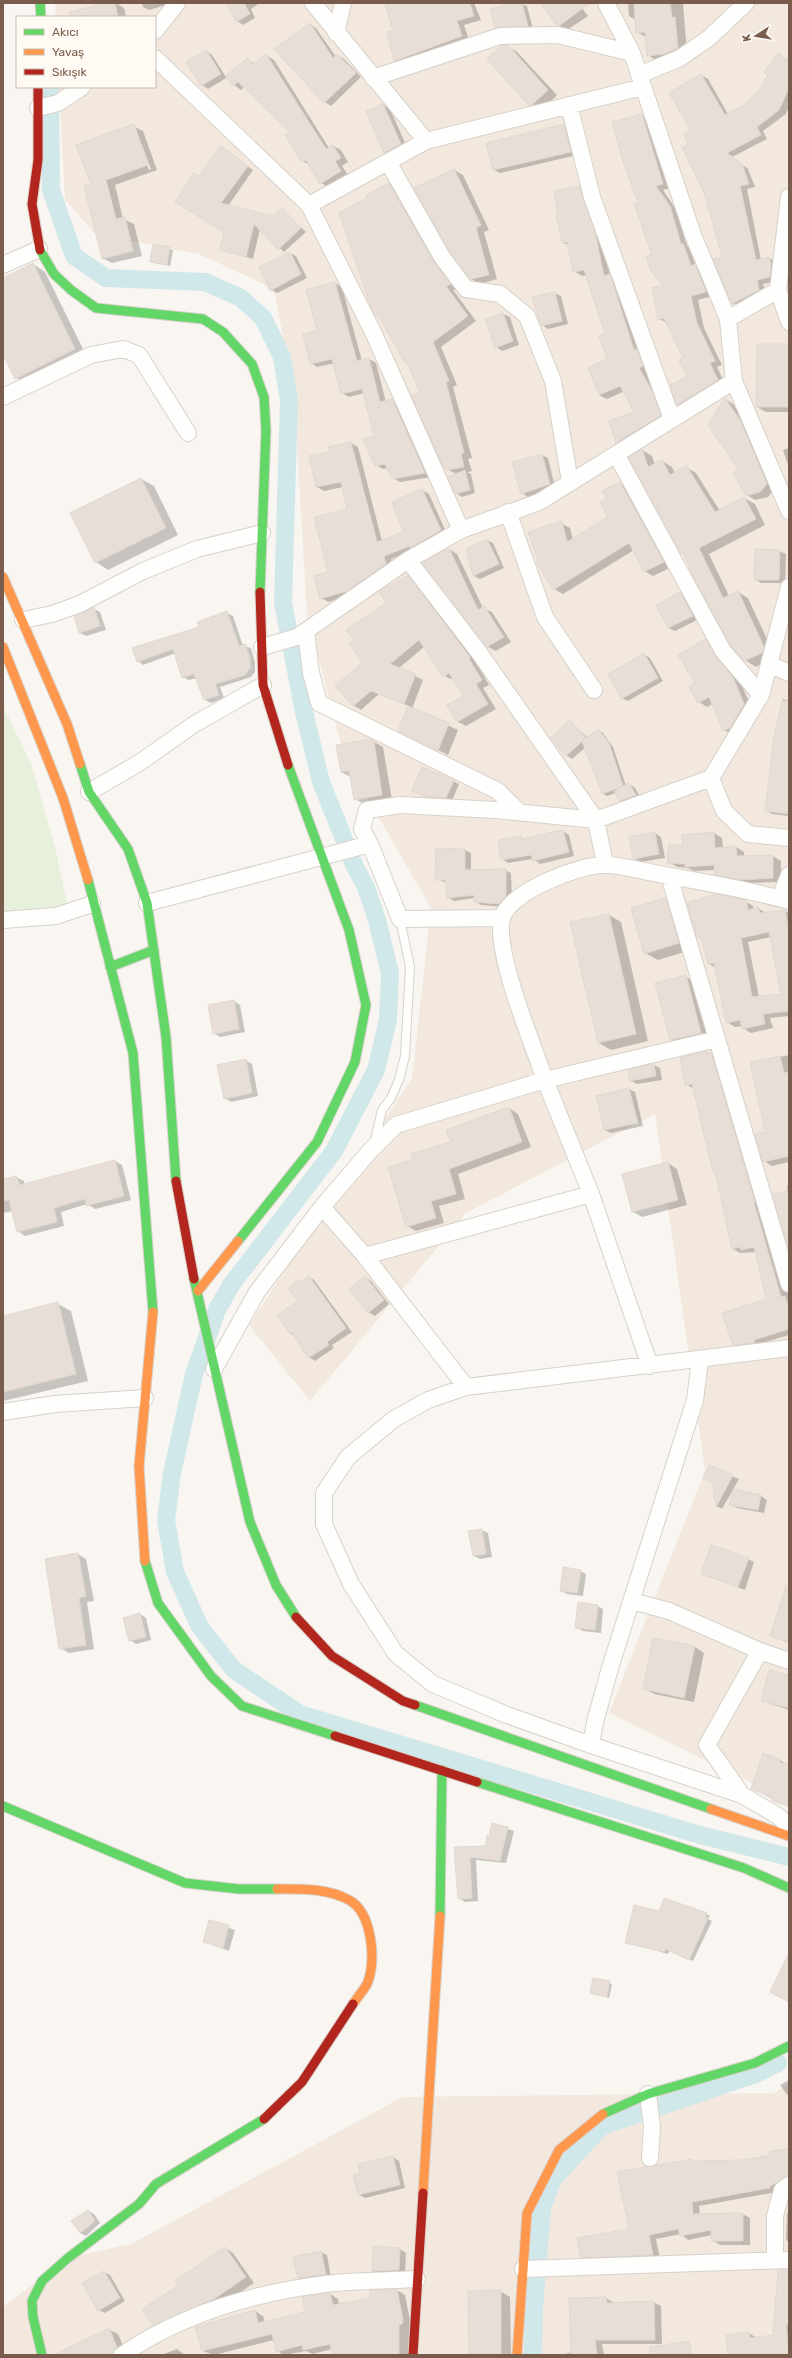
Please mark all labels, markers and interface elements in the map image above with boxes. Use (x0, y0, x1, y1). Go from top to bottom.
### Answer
legend (16, 16, 156, 88)
north arrow (736, 16, 776, 56)
text: Akıcı (52, 25, 79, 39)
text: K (739, 32, 754, 43)
text: Yavaş (52, 45, 84, 59)
text: Sıkışık (52, 65, 87, 79)

